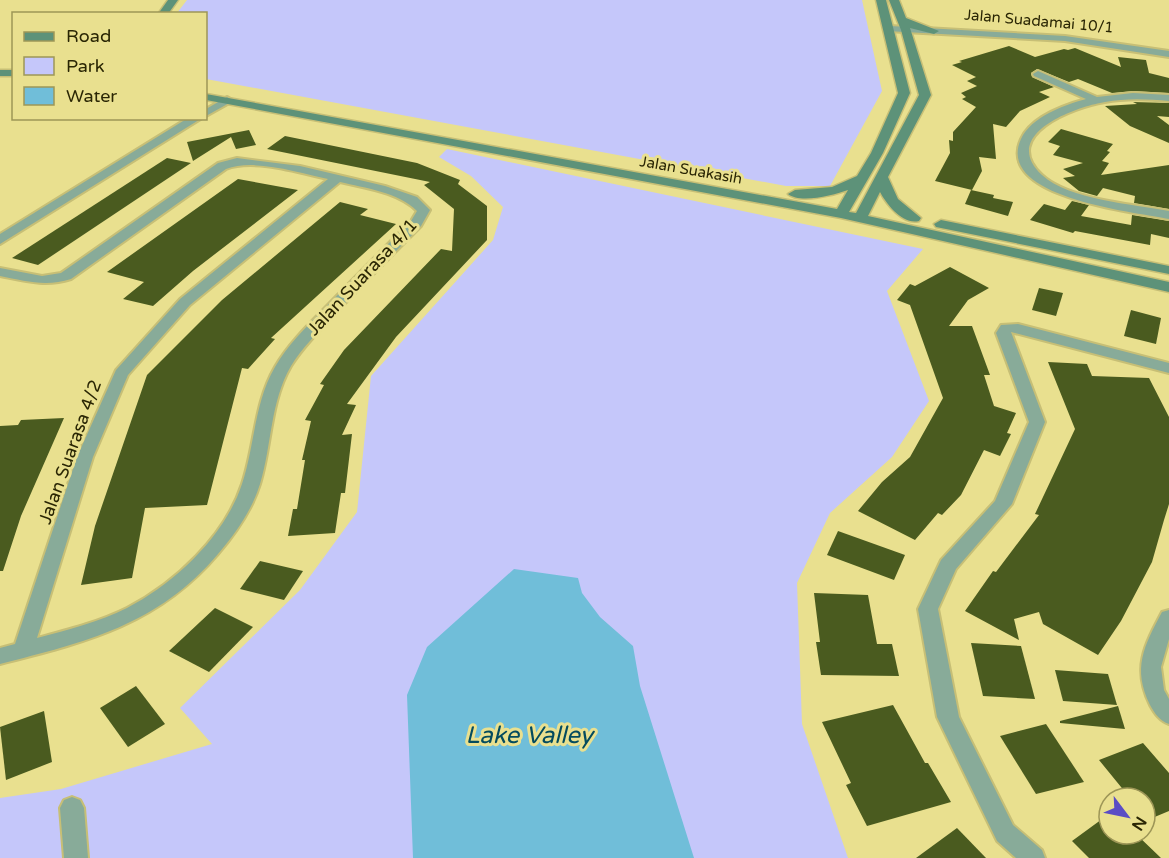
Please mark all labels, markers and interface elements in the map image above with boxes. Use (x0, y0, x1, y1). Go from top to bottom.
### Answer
street label: Jalan Suadamai 10/1 (964, 6, 1114, 36)
legend (12, 12, 207, 120)
text: Road (66, 25, 111, 47)
text: Park (66, 55, 105, 77)
text: Water (66, 85, 117, 107)
street label: Jalan Suakasih (638, 152, 744, 188)
street label: Jalan Suarasa 4/1 (302, 214, 422, 340)
street label: Jalan Suarasa 4/2 (34, 377, 106, 527)
water label: Lake Valley (465, 721, 596, 750)
north arrow (1097, 786, 1157, 846)
text: N (1127, 813, 1151, 834)

